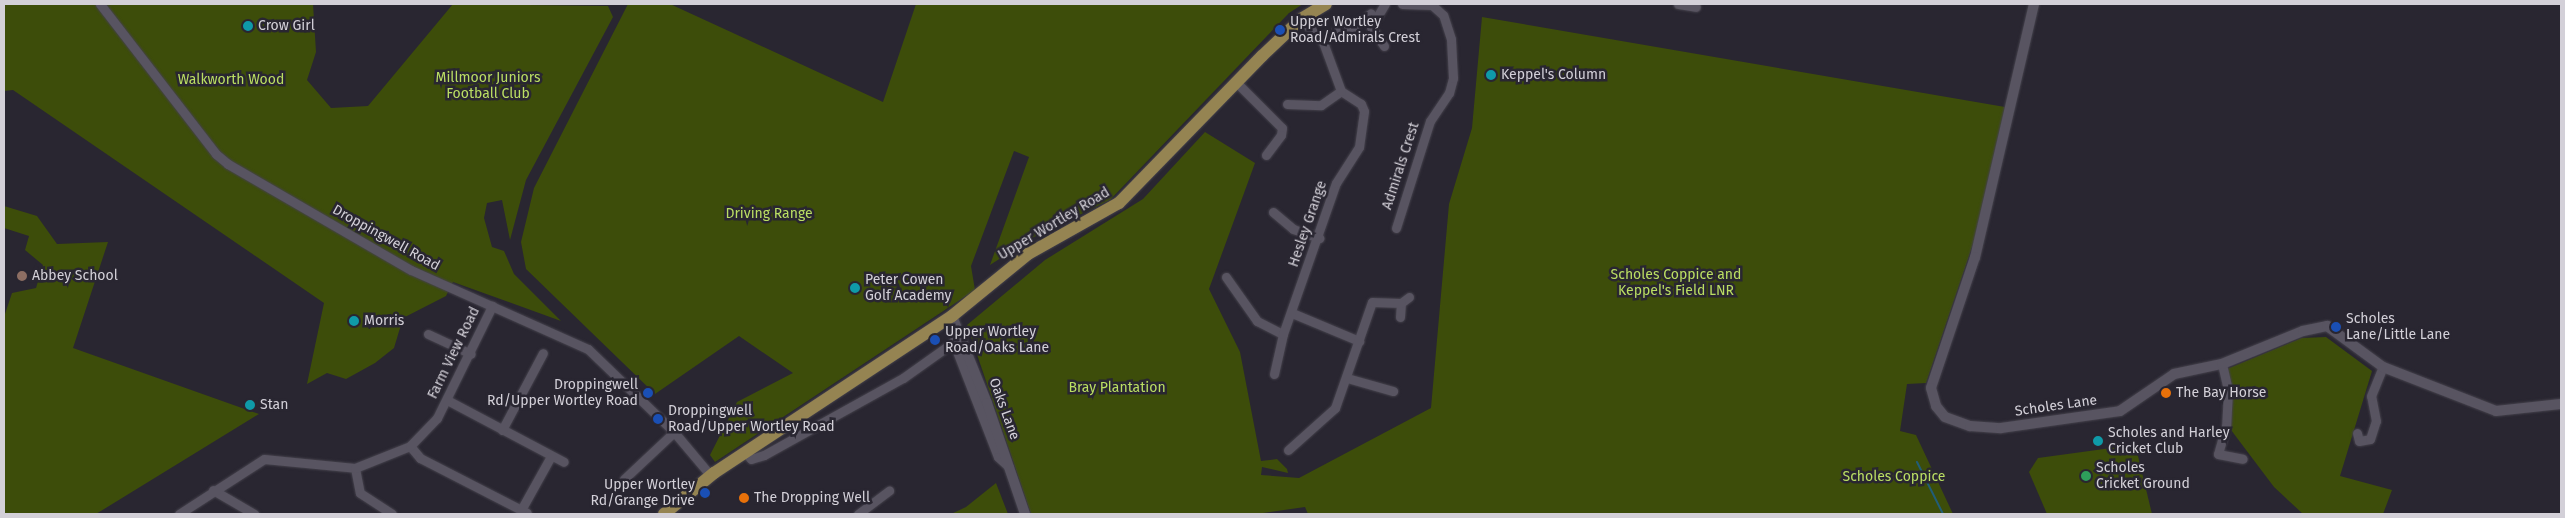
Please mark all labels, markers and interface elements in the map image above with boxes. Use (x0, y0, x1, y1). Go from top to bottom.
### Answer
place label: Upper Wortley Road/Admirals Crest (1290, 14, 1420, 46)
place label: Crow Girl (258, 18, 315, 34)
marker: Crow Girl (242, 20, 254, 32)
marker: Upper Wortley Road/Admirals Crest (1274, 24, 1286, 36)
place label: Keppel's Column (1501, 67, 1606, 83)
marker: Keppel's Column (1485, 69, 1497, 81)
park label: Millmoor Juniors Football Club (436, 70, 540, 102)
park label: Walkworth Wood (178, 72, 284, 88)
street label: Admirals Crest (1379, 120, 1423, 212)
street label: Hesley Grange (1285, 179, 1331, 269)
street label: Upper Wortley Road (995, 184, 1113, 264)
street label: Droppingwell Road (329, 202, 443, 274)
park label: Driving Range (725, 206, 813, 222)
park label: Scholes Coppice and Keppel's Field LNR (1611, 267, 1741, 300)
place label: Abbey School (32, 268, 118, 284)
marker: Abbey School (16, 270, 28, 282)
place label: Peter Cowen Golf Academy (865, 272, 951, 304)
marker: Peter Cowen Golf Academy (849, 282, 861, 294)
street label: Farm View Road (424, 304, 484, 402)
place label: Scholes Lane/Little Lane (2346, 311, 2450, 344)
place label: Morris (364, 313, 404, 329)
marker: Morris (348, 315, 360, 327)
marker: Scholes Lane/Little Lane (2330, 321, 2342, 333)
place label: Upper Wortley Road/Oaks Lane (945, 324, 1049, 357)
marker: Upper Wortley Road/Oaks Lane (929, 334, 941, 346)
street label: Oaks Lane (985, 376, 1023, 442)
place label: Droppingwell Rd/Upper Wortley Road (487, 377, 638, 410)
park label: Bray Plantation (1068, 380, 1166, 396)
place label: The Bay Horse (2176, 385, 2266, 401)
marker: Droppingwell Rd/Upper Wortley Road (642, 387, 654, 399)
marker: The Bay Horse (2160, 387, 2172, 399)
street label: Scholes Lane (2014, 392, 2098, 420)
place label: Stan (260, 397, 288, 413)
marker: Stan (244, 399, 256, 411)
place label: Droppingwell Road/Upper Wortley Road (668, 403, 835, 436)
marker: Droppingwell Road/Upper Wortley Road (652, 413, 664, 425)
place label: Scholes and Harley Cricket Club (2108, 425, 2230, 458)
marker: Scholes and Harley Cricket Club (2092, 435, 2104, 447)
place label: Scholes Cricket Ground (2096, 460, 2190, 492)
park label: Scholes Coppice (1843, 469, 1945, 485)
marker: Scholes Cricket Ground (2080, 470, 2092, 482)
place label: Upper Wortley Rd/Grange Drive (591, 477, 695, 510)
marker: Upper Wortley Rd/Grange Drive (699, 487, 711, 499)
place label: The Dropping Well (754, 490, 870, 506)
marker: The Dropping Well (738, 492, 750, 504)

